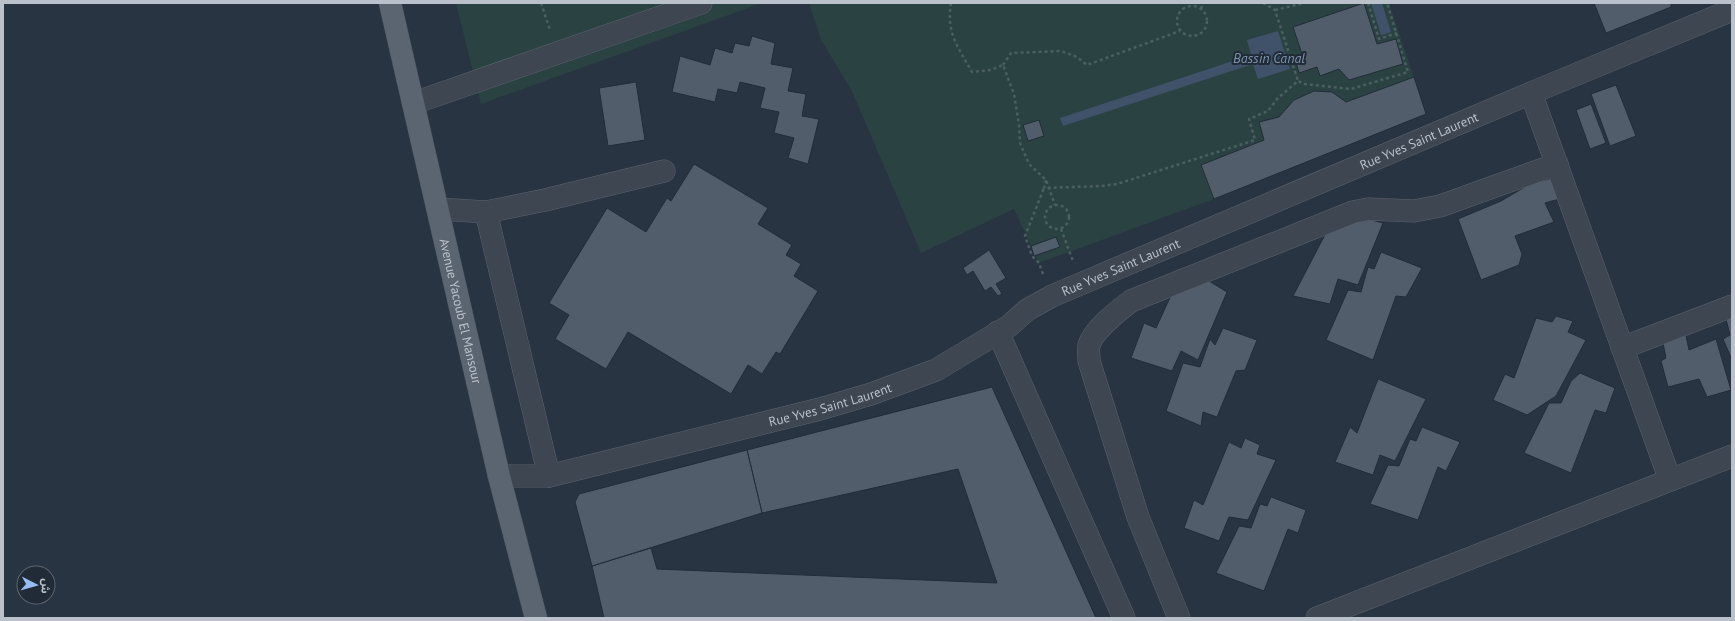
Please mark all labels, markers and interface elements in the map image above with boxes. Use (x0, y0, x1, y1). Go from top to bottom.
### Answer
water label: Bassin Canal (1233, 49, 1305, 67)
street label: Rue Yves Saint Laurent (1357, 108, 1481, 174)
street label: Rue Yves Saint Laurent (1059, 235, 1183, 300)
street label: Avenue Yacoub El Mansour (436, 237, 486, 386)
street label: Rue Yves Saint Laurent (767, 379, 895, 430)
north arrow (16, 565, 56, 605)
text: ش (38, 578, 54, 594)

